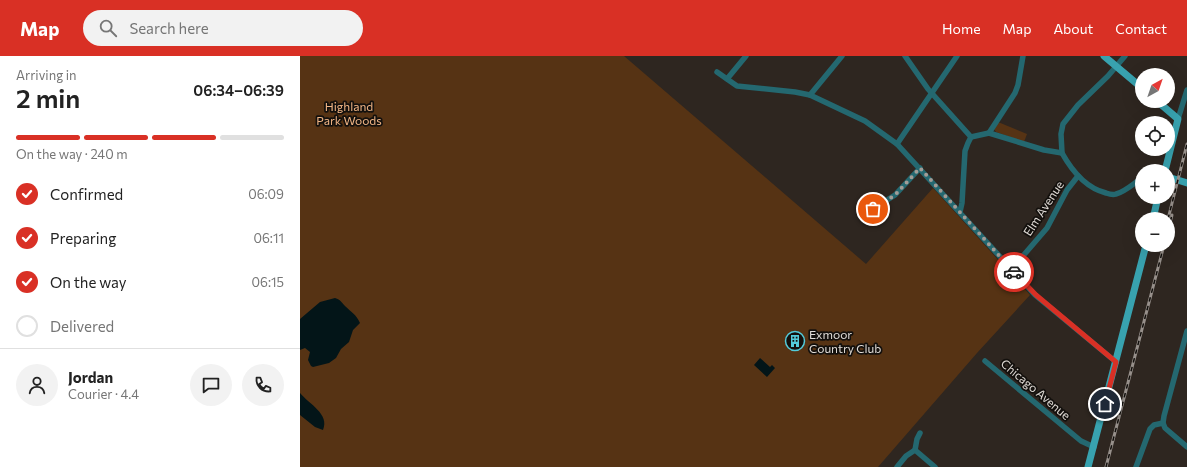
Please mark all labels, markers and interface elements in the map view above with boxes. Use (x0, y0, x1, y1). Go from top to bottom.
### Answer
search box (83, 10, 363, 46)
text: Map (20, 17, 59, 40)
icon: search (97, 17, 119, 39)
text: Search here (129, 19, 209, 37)
text: Home (942, 20, 981, 37)
text: Map (1003, 20, 1031, 37)
text: About (1053, 20, 1093, 37)
text: Contact (1115, 20, 1167, 37)
text: Arriving in (16, 67, 76, 83)
north arrow (1135, 68, 1175, 108)
map controls (1135, 68, 1175, 252)
text: 06:34–06:39 (193, 81, 284, 99)
text: 2 min (16, 82, 80, 113)
park label: Highland Park Woods (316, 99, 382, 127)
button: locate (1135, 116, 1175, 156)
text: On the way · 240 m (16, 146, 128, 162)
button: + (1135, 164, 1175, 204)
street label: Elm Avenue (1020, 178, 1066, 238)
icon: check (16, 183, 38, 205)
text: Confirmed (50, 185, 123, 203)
text: 06:09 (248, 186, 284, 202)
pin (856, 192, 890, 226)
icon: bag (862, 198, 884, 220)
button: − (1135, 212, 1175, 252)
icon: check (16, 227, 38, 249)
text: Preparing (50, 229, 116, 247)
text: 06:11 (253, 230, 284, 246)
courier (994, 252, 1034, 292)
icon: car (1003, 261, 1025, 283)
icon: check (16, 271, 38, 293)
text: On the way (50, 273, 127, 291)
text: 06:15 (252, 274, 284, 290)
text: Delivered (50, 317, 114, 335)
place label: Exmoor Country Club (809, 327, 881, 355)
building icon: Exmoor Country Club (784, 330, 806, 352)
street label: Chicago Avenue (998, 356, 1074, 422)
button: person (16, 364, 58, 406)
button: chat (190, 364, 232, 406)
button: phone (242, 364, 284, 406)
text: Jordan (68, 368, 113, 386)
text: Courier · 4.4 (68, 386, 139, 402)
pin (1088, 387, 1122, 421)
icon: home (1094, 393, 1116, 415)

